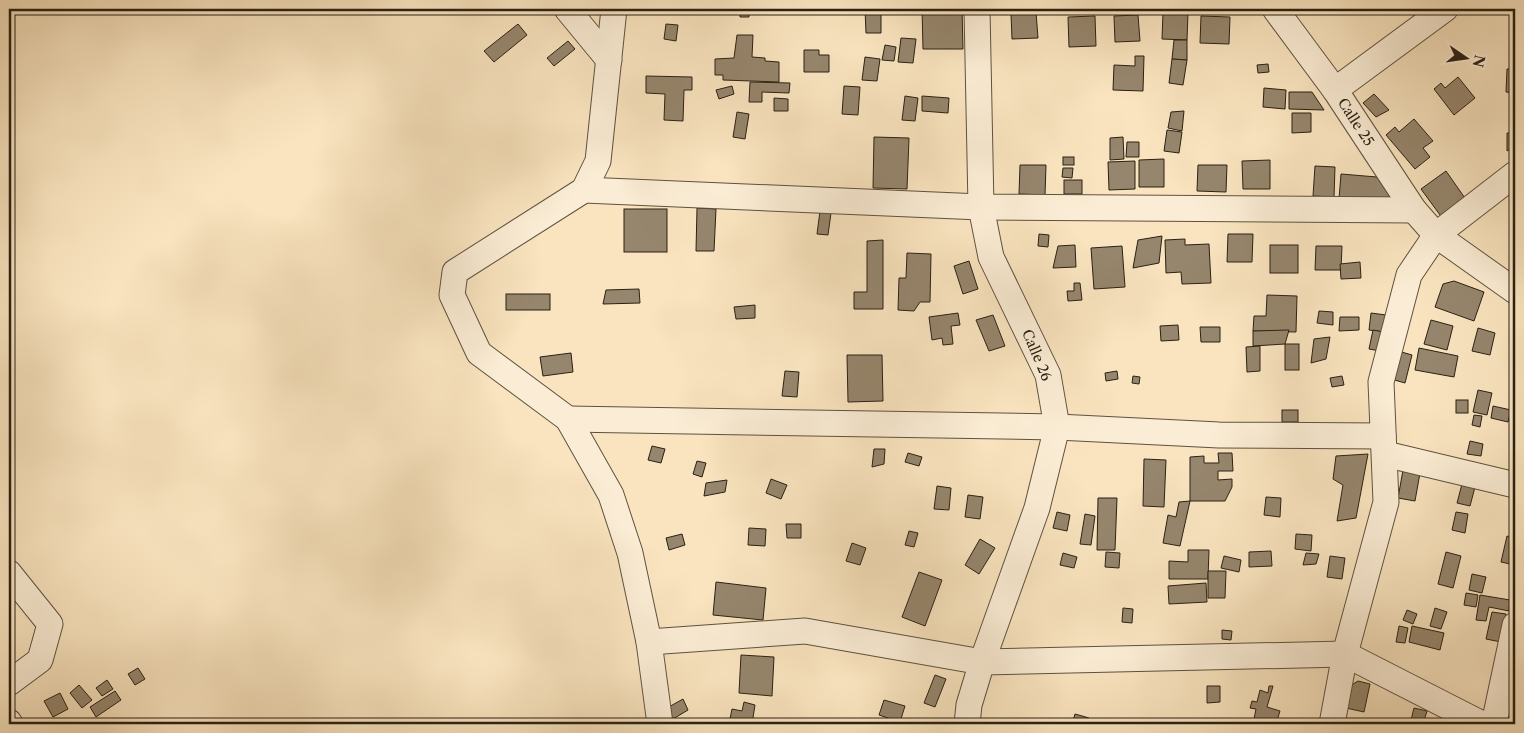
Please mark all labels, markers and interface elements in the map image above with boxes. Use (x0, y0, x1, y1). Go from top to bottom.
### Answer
north arrow (1442, 32, 1492, 82)
text: N (1469, 53, 1489, 69)
street label: Calle 25 (1334, 95, 1378, 149)
street label: Calle 26 (1018, 326, 1056, 384)

